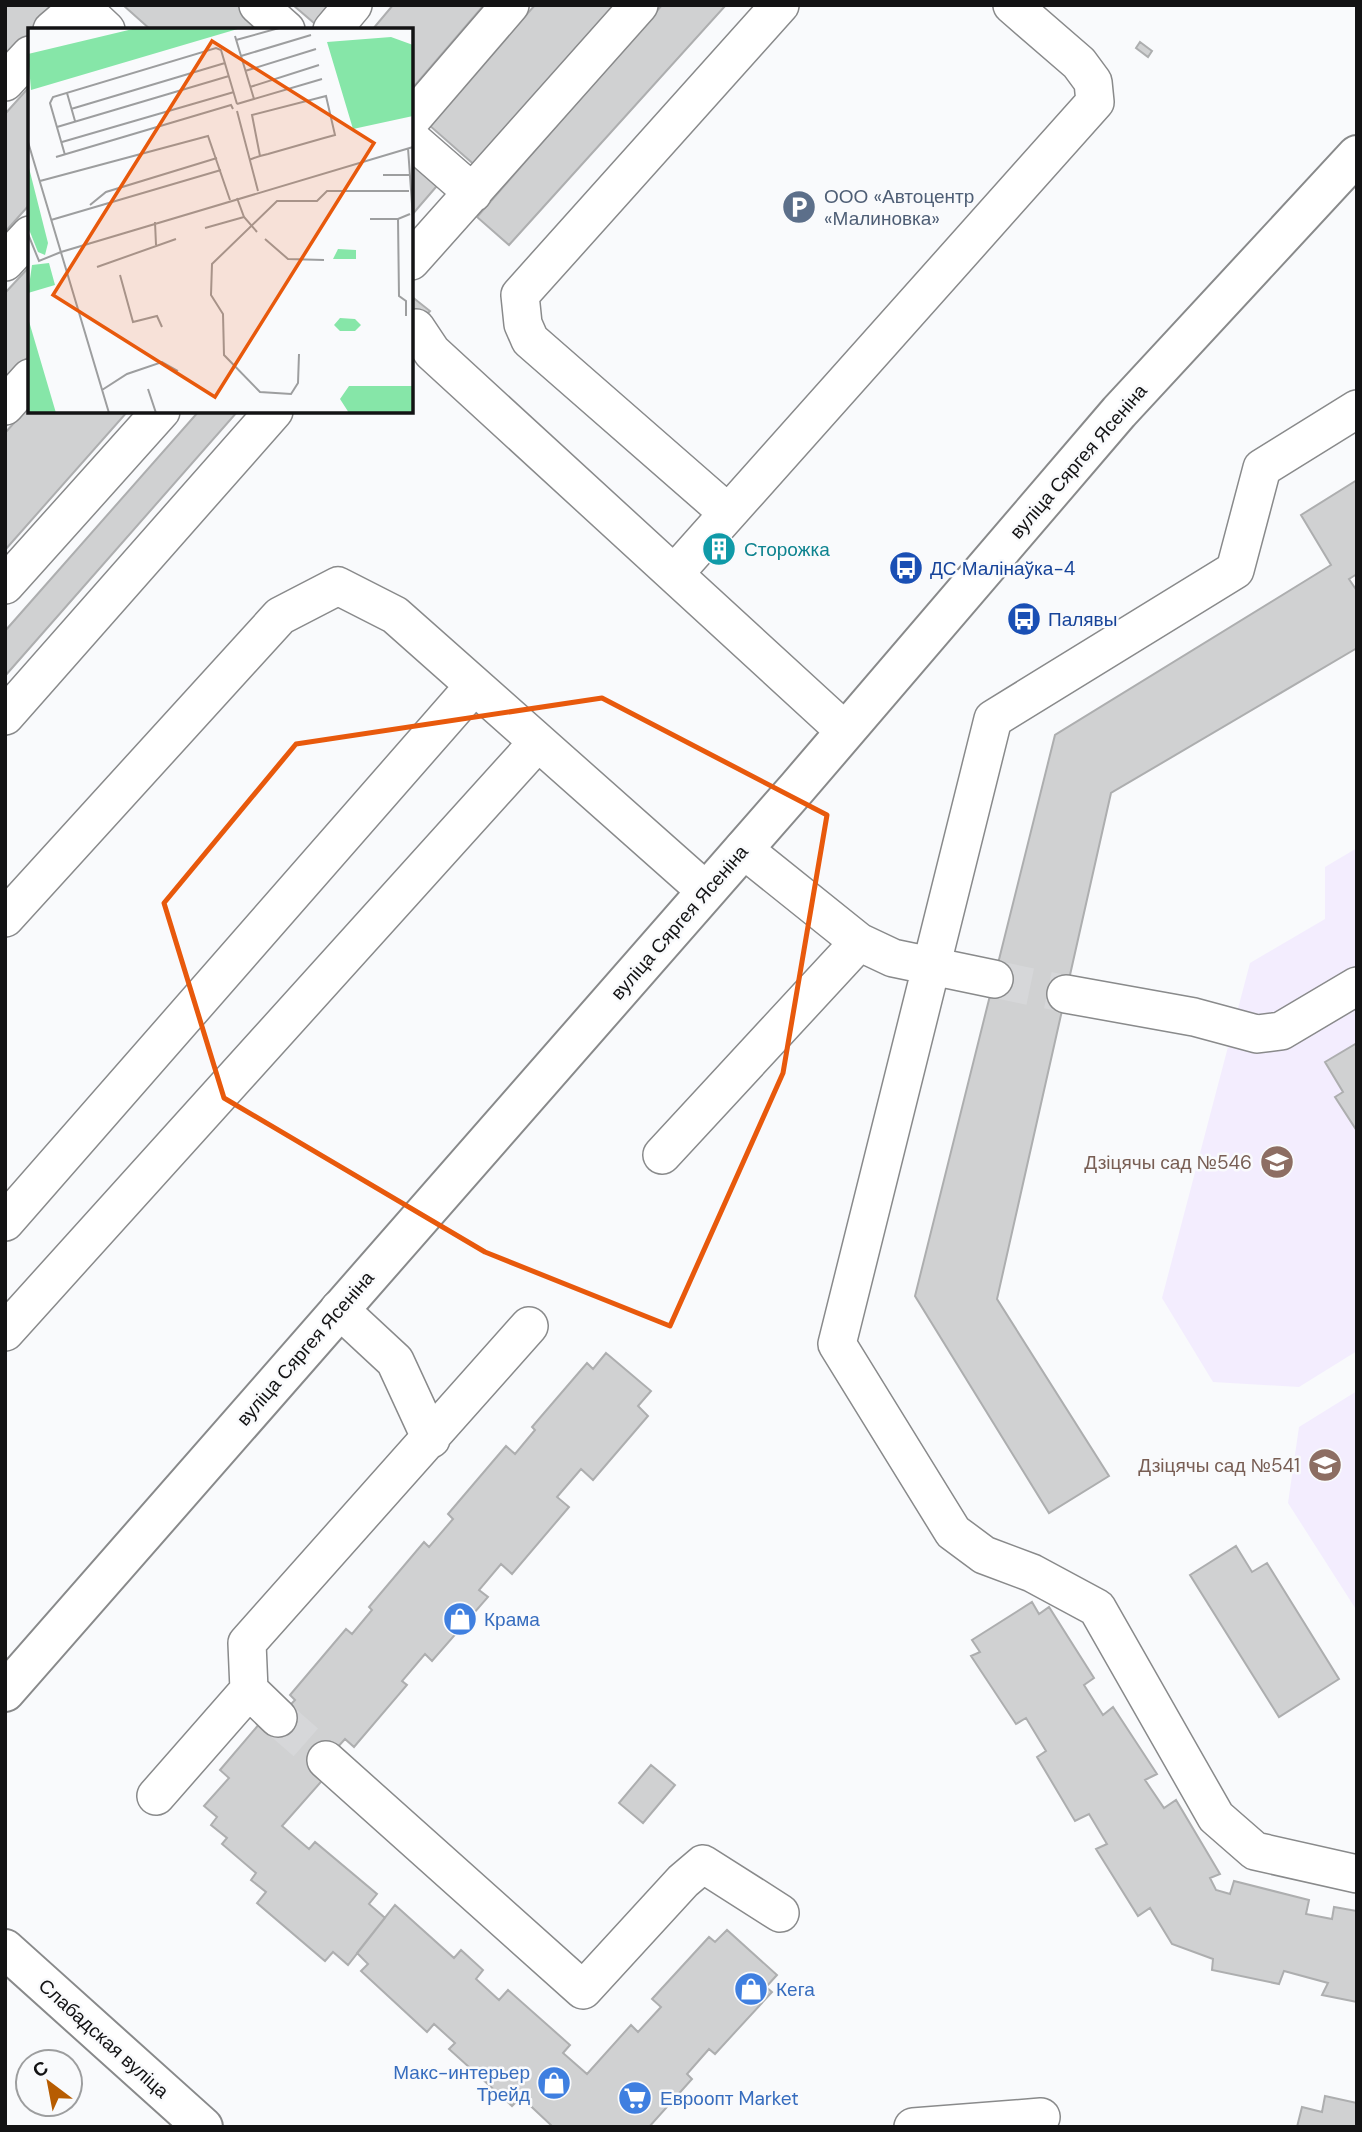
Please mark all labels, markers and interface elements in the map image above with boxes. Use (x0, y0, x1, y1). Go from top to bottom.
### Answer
inset map (28, 28, 413, 413)
place label: ООО «Автоцентр «Малиновка» (824, 184, 974, 231)
parking icon: ООО «Автоцентр «Малиновка» (780, 188, 818, 226)
street label: вуліца Сяргея Ясеніна (1004, 378, 1153, 544)
building icon: Сторожка (700, 530, 738, 568)
place label: Сторожка (744, 537, 830, 562)
bus stop icon: ДС Малінаўка-4 (887, 549, 925, 587)
place label: ДС Малінаўка-4 (930, 556, 1075, 581)
bus stop icon: Палявы (1005, 600, 1043, 638)
place label: Палявы (1048, 607, 1117, 632)
street label: вуліца Сяргея Ясеніна (605, 839, 754, 1005)
school or university icon: Дзіцячы сад №546 (1258, 1143, 1296, 1181)
place label: Дзіцячы сад №546 (1084, 1150, 1252, 1175)
street label: вуліца Сяргея Ясеніна (231, 1265, 380, 1431)
school or university icon: Дзіцячы сад №541 (1306, 1446, 1344, 1484)
place label: Дзіцячы сад №541 (1138, 1453, 1300, 1478)
shop icon: Крама (441, 1600, 479, 1638)
place label: Крама (484, 1607, 540, 1632)
shop icon: Кега (732, 1970, 770, 2008)
street label: Слабадская вуліца (34, 1974, 174, 2102)
place label: Кега (776, 1977, 815, 2002)
north arrow (14, 2048, 84, 2118)
place label: Макс-интерьер Трейд (393, 2060, 530, 2107)
shop icon: Макс-интерьер Трейд (535, 2064, 573, 2102)
supermarket icon: Евроопт Market (616, 2079, 654, 2117)
place label: Евроопт Market (660, 2086, 799, 2111)

